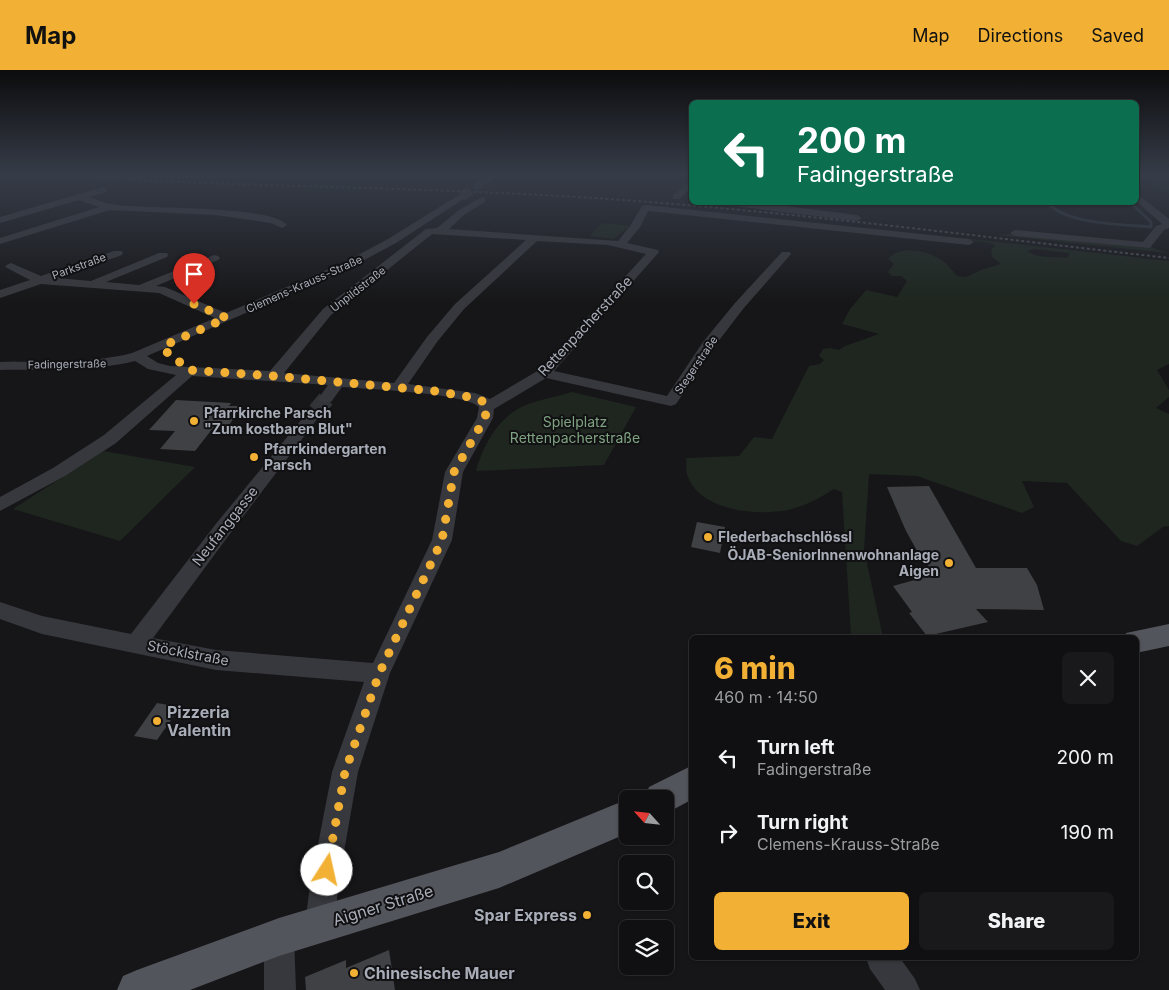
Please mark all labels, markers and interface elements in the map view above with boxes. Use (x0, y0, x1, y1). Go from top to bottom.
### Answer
text: Map (25, 21, 76, 50)
text: Map (912, 25, 950, 46)
text: Directions (978, 25, 1063, 46)
text: Saved (1091, 25, 1144, 46)
text: 200 m (797, 119, 906, 161)
icon: left (714, 120, 779, 185)
text: Fadingerstraße (797, 161, 954, 187)
street label: Parkstraße (50, 250, 108, 282)
street label: Clemens-Krauss-Straße (244, 252, 364, 316)
pin (173, 253, 215, 304)
icon: arrive (180, 260, 208, 288)
street label: Unpildstraße (328, 263, 388, 315)
street label: Rettenpacherstraße (534, 272, 635, 379)
street label: Stegerstraße (671, 333, 721, 397)
street label: Fadingerstraße (28, 356, 106, 372)
place label: Pfarrkirche Parsch "Zum kostbaren Blut" (204, 404, 353, 437)
park label: Spielplatz Rettenpacherstraße (510, 413, 640, 446)
marker: Pfarrkirche Parsch "Zum kostbaren Blut" (188, 415, 200, 427)
place label: Pfarrkindergarten Parsch (264, 440, 386, 473)
marker: Pfarrkindergarten Parsch (248, 451, 260, 463)
street label: Neufanggasse (188, 483, 261, 569)
place label: Flederbachschlössl (718, 528, 852, 545)
marker: Flederbachschlössl (702, 531, 714, 543)
place label: ÖJAB-SeniorInnenwohnanlage Aigen (727, 546, 939, 579)
marker: ÖJAB-SeniorInnenwohnanlage Aigen (943, 557, 955, 569)
street label: Stöcklstraße (146, 636, 230, 669)
text: 6 min (714, 650, 796, 686)
button: close (1062, 652, 1114, 704)
text: 460 m · 14:50 (714, 687, 818, 707)
place label: Pizzeria Valentin (167, 702, 231, 740)
marker: Pizzeria Valentin (151, 715, 163, 727)
text: Turn left (757, 736, 835, 759)
icon: left (714, 744, 742, 772)
text: 200 m (1056, 746, 1114, 769)
text: Fadingerstraße (757, 759, 871, 779)
north arrow (619, 790, 674, 845)
map controls (619, 790, 674, 975)
text: Turn right (757, 811, 848, 834)
icon: right (714, 819, 742, 847)
text: 190 m (1061, 821, 1114, 844)
text: Clemens-Krauss-Straße (757, 834, 940, 854)
position arrow (300, 843, 352, 895)
button: search (619, 855, 674, 910)
street label: Aigner Straße (330, 880, 436, 930)
button: Exit (714, 892, 909, 950)
button: Share (919, 892, 1114, 950)
place label: Spar Express (474, 905, 577, 925)
marker: Spar Express (581, 909, 593, 921)
button: layers (619, 920, 674, 975)
place label: Chinesische Mauer (364, 963, 515, 983)
marker: Chinesische Mauer (348, 967, 360, 979)

